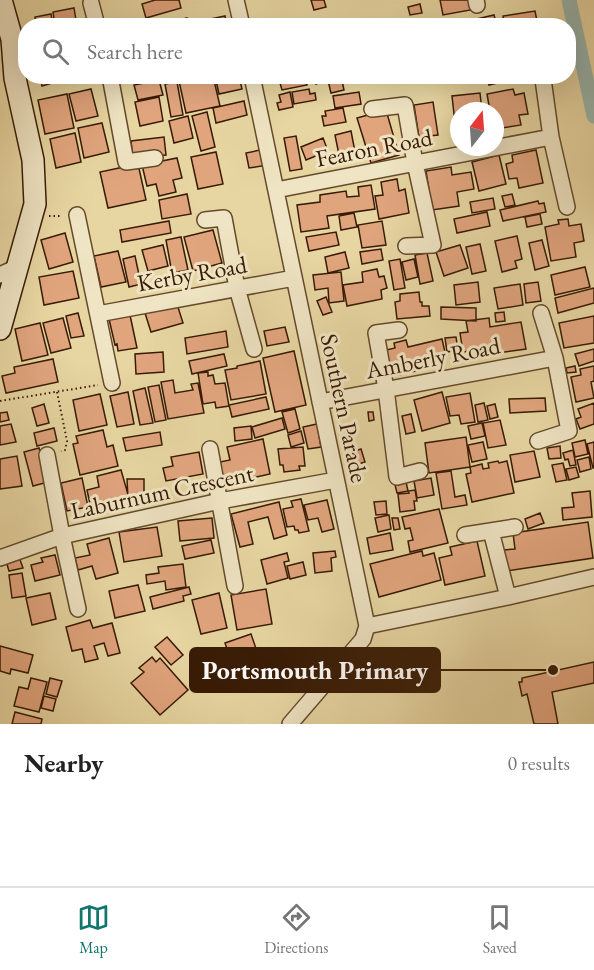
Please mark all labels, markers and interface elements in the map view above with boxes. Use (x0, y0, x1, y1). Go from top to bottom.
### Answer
search box (18, 18, 576, 84)
icon: search (39, 35, 72, 68)
text: Search here (87, 37, 182, 66)
north arrow (450, 102, 504, 156)
street label: Fearon Road (313, 121, 436, 174)
street label: Kerby Road (135, 248, 250, 298)
street label: Amberly Road (362, 329, 504, 386)
street label: Southern Parade (314, 331, 375, 485)
street label: Laburnum Crescent (67, 457, 257, 526)
callout: Portsmouth Primary (190, 648, 440, 692)
text: Portsmouth Primary (202, 653, 429, 687)
text: Nearby (24, 746, 104, 780)
text: 0 results (507, 750, 570, 776)
tab: Map (77, 901, 110, 958)
tab: Directions (264, 901, 329, 958)
tab: Saved (483, 901, 517, 958)

